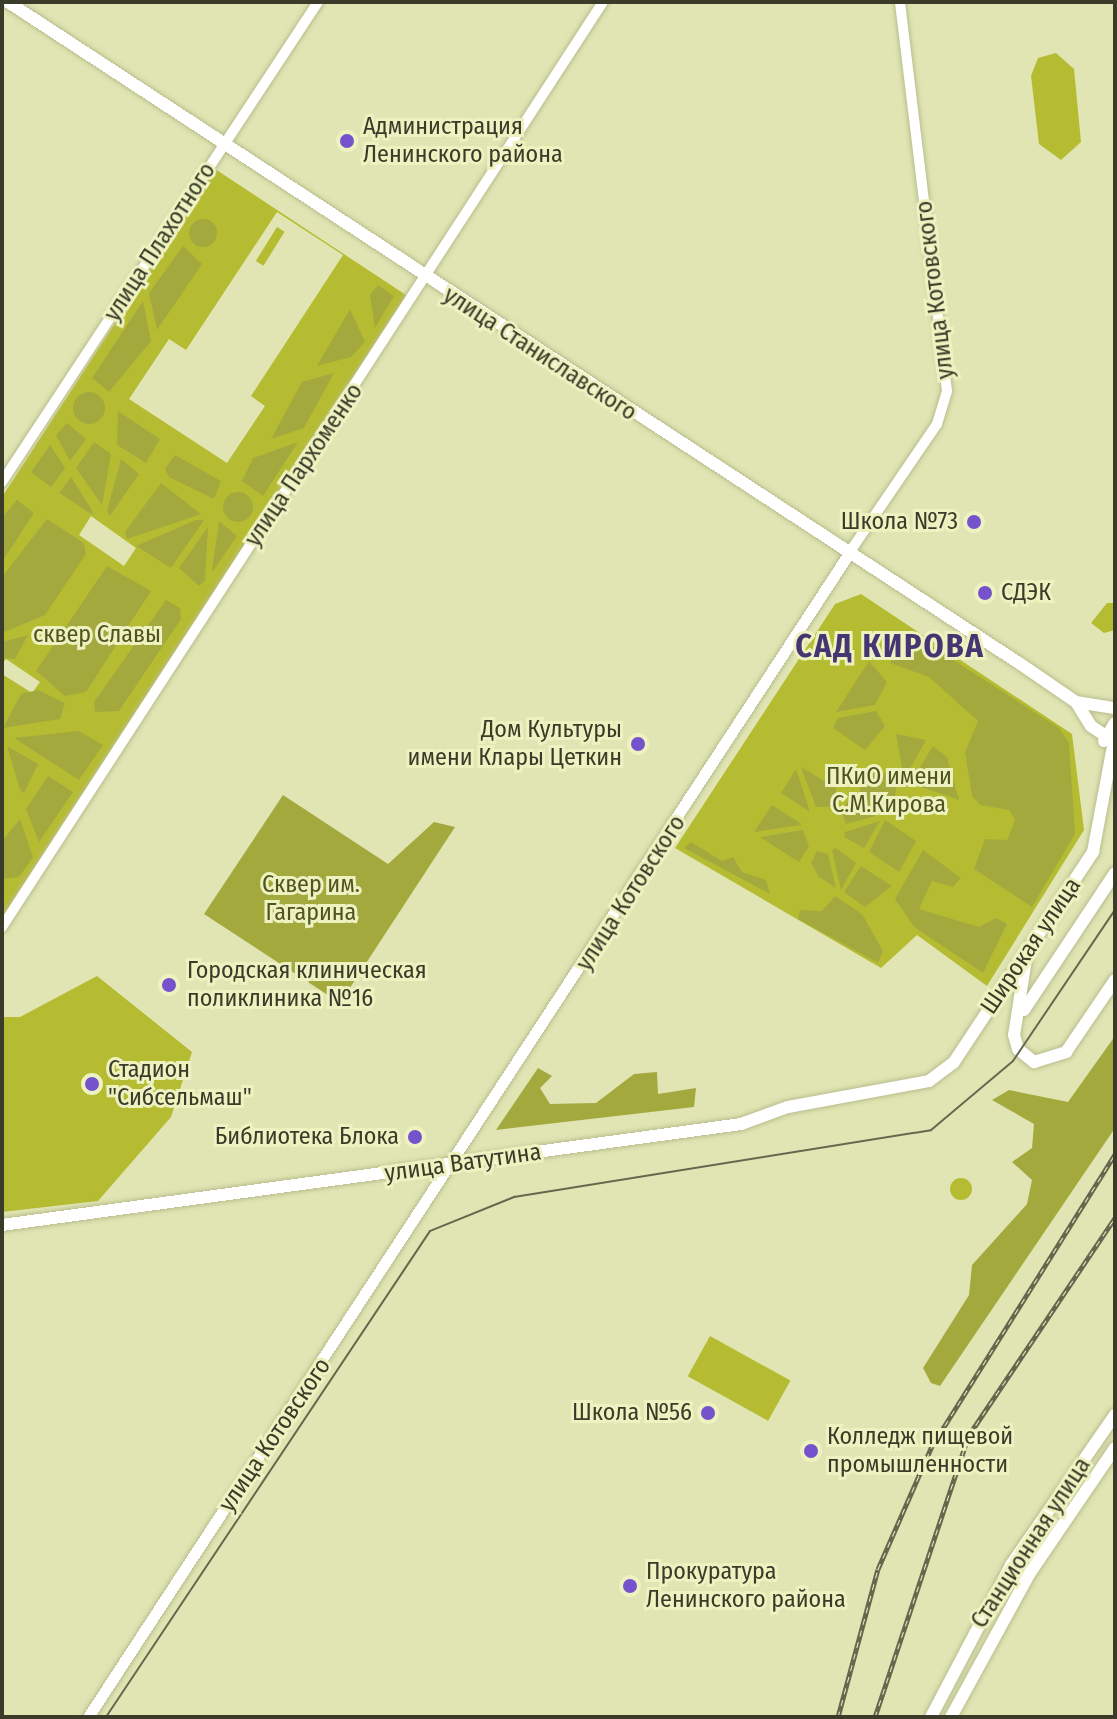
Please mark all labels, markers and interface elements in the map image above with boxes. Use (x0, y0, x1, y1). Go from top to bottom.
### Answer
place label: Администрация Ленинского района (363, 113, 563, 169)
marker: Администрация Ленинского района (338, 132, 356, 150)
street label: улица Плахотного (98, 157, 222, 327)
street label: улица Котовского (910, 199, 960, 381)
street label: улица Станиславского (438, 281, 642, 427)
street label: улица Пархоменко (239, 378, 369, 552)
place label: Школа №73 (841, 508, 958, 536)
marker: Школа №73 (965, 513, 983, 531)
place label: СДЭК (1001, 579, 1051, 607)
marker: СДЭК (976, 584, 994, 602)
park label: сквер Славы (33, 621, 161, 649)
district label: САД КИРОВА (795, 627, 985, 665)
place label: Дом Культуры имени Клары Цеткин (408, 716, 622, 772)
marker: Дом Культуры имени Клары Цеткин (629, 735, 647, 753)
park label: ПКиО имени С.М.Кирова (826, 763, 952, 819)
street label: улица Котовского (570, 810, 692, 976)
park label: Сквер им. Гагарина (262, 871, 360, 927)
street label: Широкая улица (975, 872, 1087, 1020)
place label: Городская клиническая поликлиника №16 (187, 957, 427, 1013)
marker: Городская клиническая поликлиника №16 (158, 974, 180, 996)
place label: Стадион "Сибсельмаш" (108, 1056, 252, 1112)
marker: Стадион "Сибсельмаш" (83, 1075, 101, 1093)
place label: Библиотека Блока (215, 1123, 399, 1151)
marker: Библиотека Блока (406, 1128, 424, 1146)
street label: улица Ватутина (383, 1138, 543, 1188)
street label: улица Котовского (213, 1353, 337, 1517)
place label: Школа №56 (572, 1399, 692, 1427)
marker: Школа №56 (699, 1404, 717, 1422)
place label: Колледж пищевой промышленности (827, 1423, 1013, 1479)
marker: Колледж пищевой промышленности (802, 1442, 820, 1460)
street label: Станционная улица (965, 1452, 1097, 1634)
place label: Прокуратура Ленинского района (646, 1558, 846, 1614)
marker: Прокуратура Ленинского района (621, 1577, 639, 1595)

